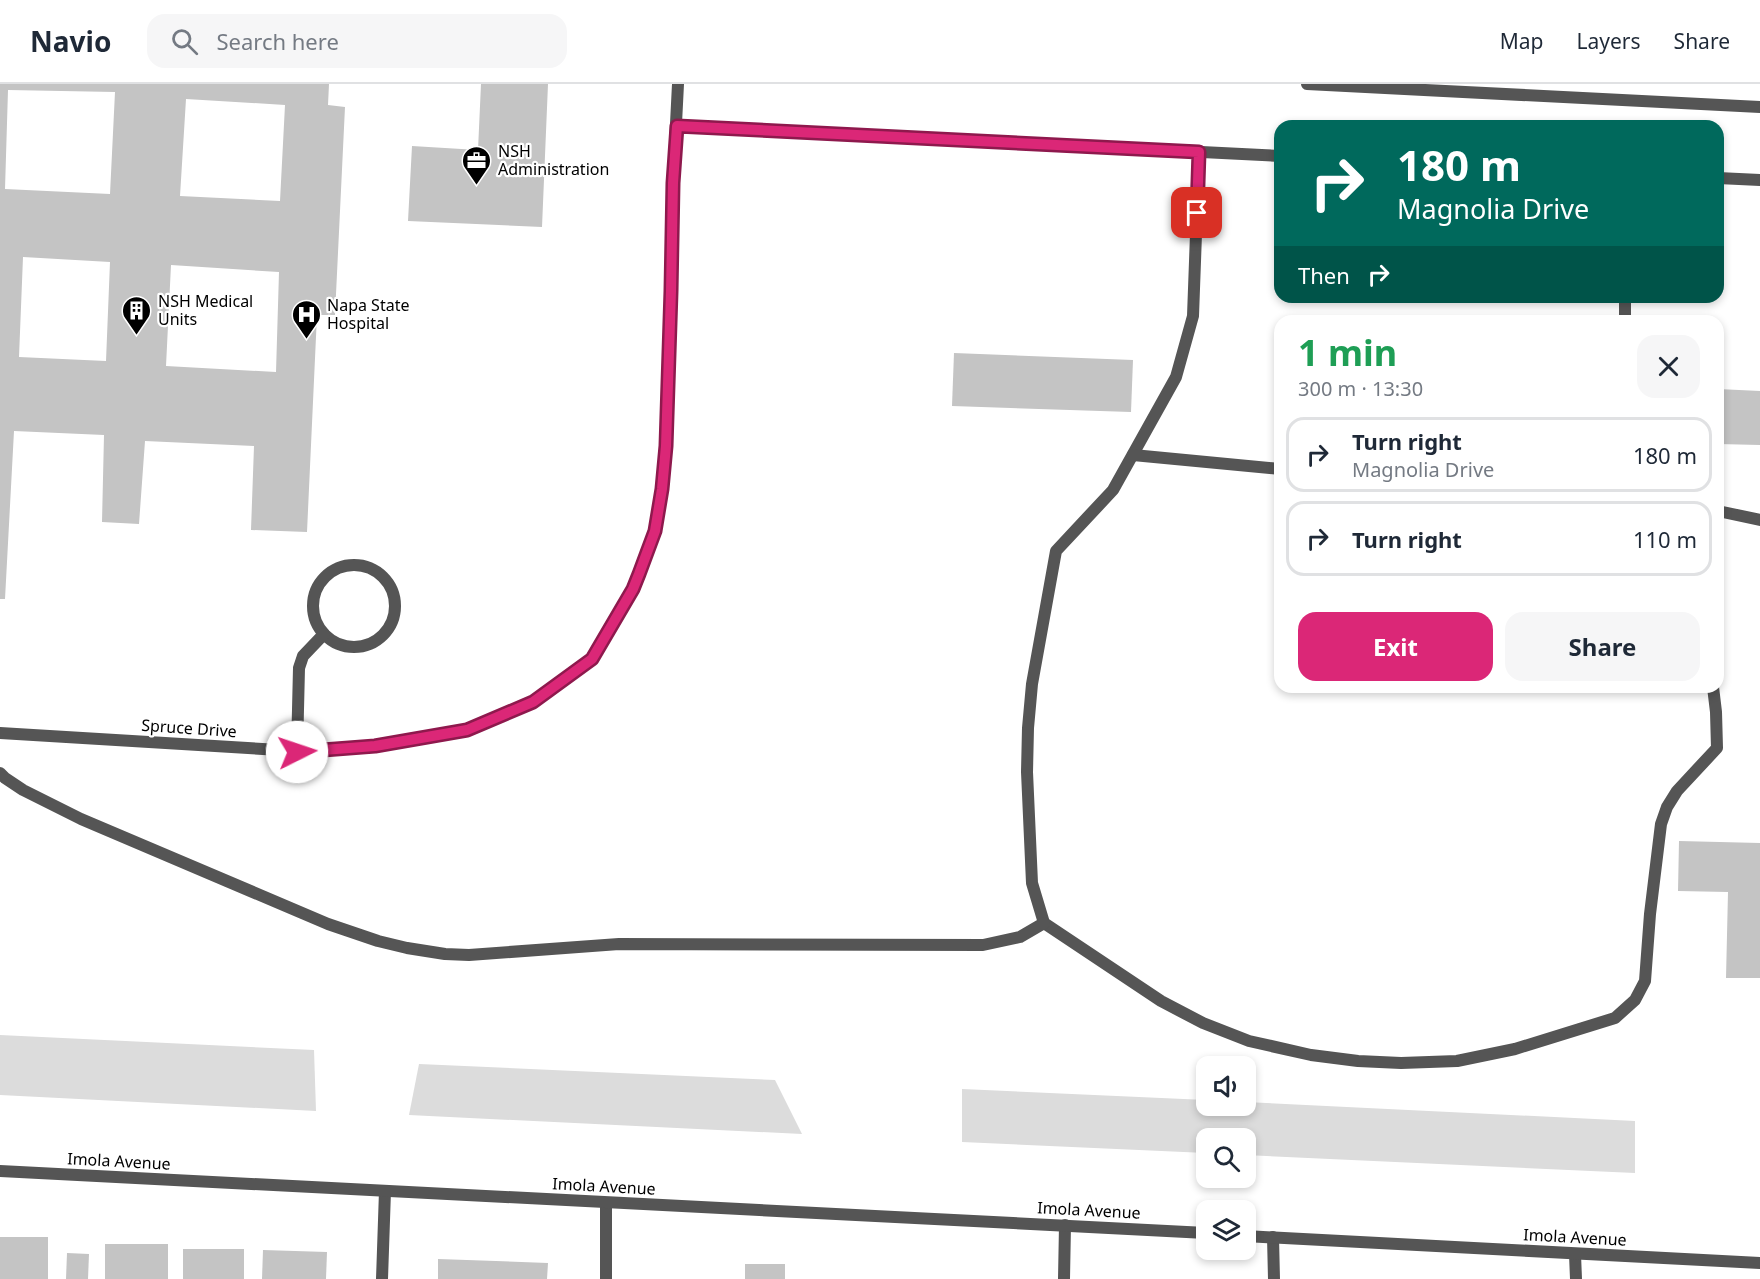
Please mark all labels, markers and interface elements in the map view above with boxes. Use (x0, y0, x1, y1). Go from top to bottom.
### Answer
search box (147, 14, 567, 68)
text: Navio (30, 22, 111, 60)
icon: search (168, 25, 201, 58)
text: Search here (216, 26, 339, 56)
text: Map (1500, 27, 1544, 55)
text: Layers (1577, 27, 1641, 55)
text: Share (1674, 27, 1730, 55)
text: 180 m (1397, 136, 1521, 193)
place label: NSH Administration (498, 140, 609, 180)
office icon: NSH Administration (461, 144, 493, 186)
icon: right (1298, 144, 1376, 222)
pin (1171, 187, 1222, 238)
text: Magnolia Drive (1397, 190, 1589, 227)
icon: arrive (1180, 196, 1213, 229)
icon: right (1362, 258, 1395, 291)
text: Then (1298, 260, 1350, 290)
place label: NSH Medical Units (158, 290, 253, 330)
building icon: NSH Medical Units (121, 294, 153, 336)
place label: Napa State Hospital (327, 294, 409, 334)
hospital icon: Napa State Hospital (290, 298, 322, 340)
text: 1 min (1298, 328, 1397, 377)
button: close (1637, 335, 1700, 398)
text: 300 m · 13:30 (1298, 375, 1423, 402)
text: Turn right (1352, 426, 1462, 456)
icon: right (1301, 438, 1334, 471)
text: 180 m (1633, 440, 1697, 470)
text: Magnolia Drive (1352, 456, 1494, 483)
icon: right (1301, 522, 1334, 555)
text: Turn right (1352, 524, 1462, 554)
text: 110 m (1633, 524, 1697, 554)
button: Exit (1298, 612, 1493, 681)
button: Share (1505, 612, 1700, 681)
street label: Spruce Drive (141, 714, 237, 742)
position arrow (265, 720, 329, 784)
map controls (1196, 1056, 1256, 1260)
button: sound (1196, 1056, 1256, 1116)
button: search (1196, 1128, 1256, 1188)
street label: Imola Avenue (67, 1147, 171, 1175)
street label: Imola Avenue (552, 1172, 656, 1200)
street label: Imola Avenue (1037, 1196, 1141, 1224)
button: layers (1196, 1200, 1256, 1260)
street label: Imola Avenue (1523, 1223, 1627, 1251)

